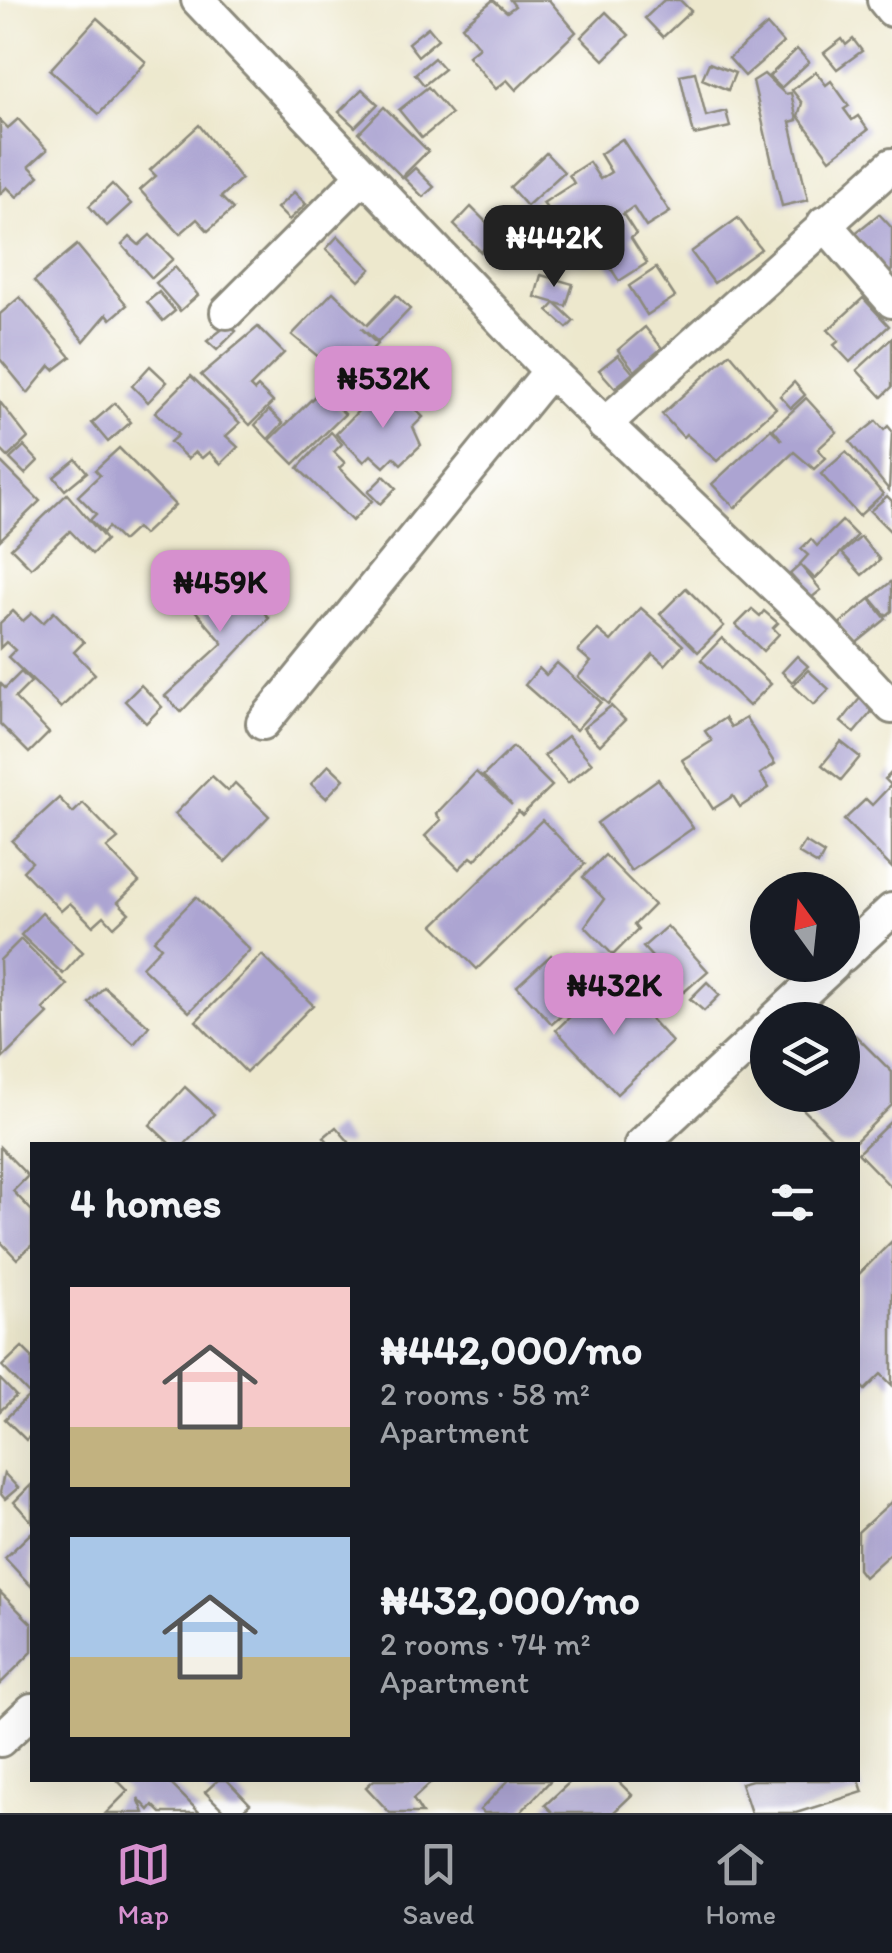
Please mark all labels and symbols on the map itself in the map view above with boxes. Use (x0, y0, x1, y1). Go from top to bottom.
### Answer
pin: ₦442K (484, 205, 624, 290)
pin: ₦532K (313, 346, 453, 431)
pin: ₦459K (150, 550, 290, 635)
north arrow (750, 872, 860, 982)
pin: ₦432K (544, 953, 684, 1038)

